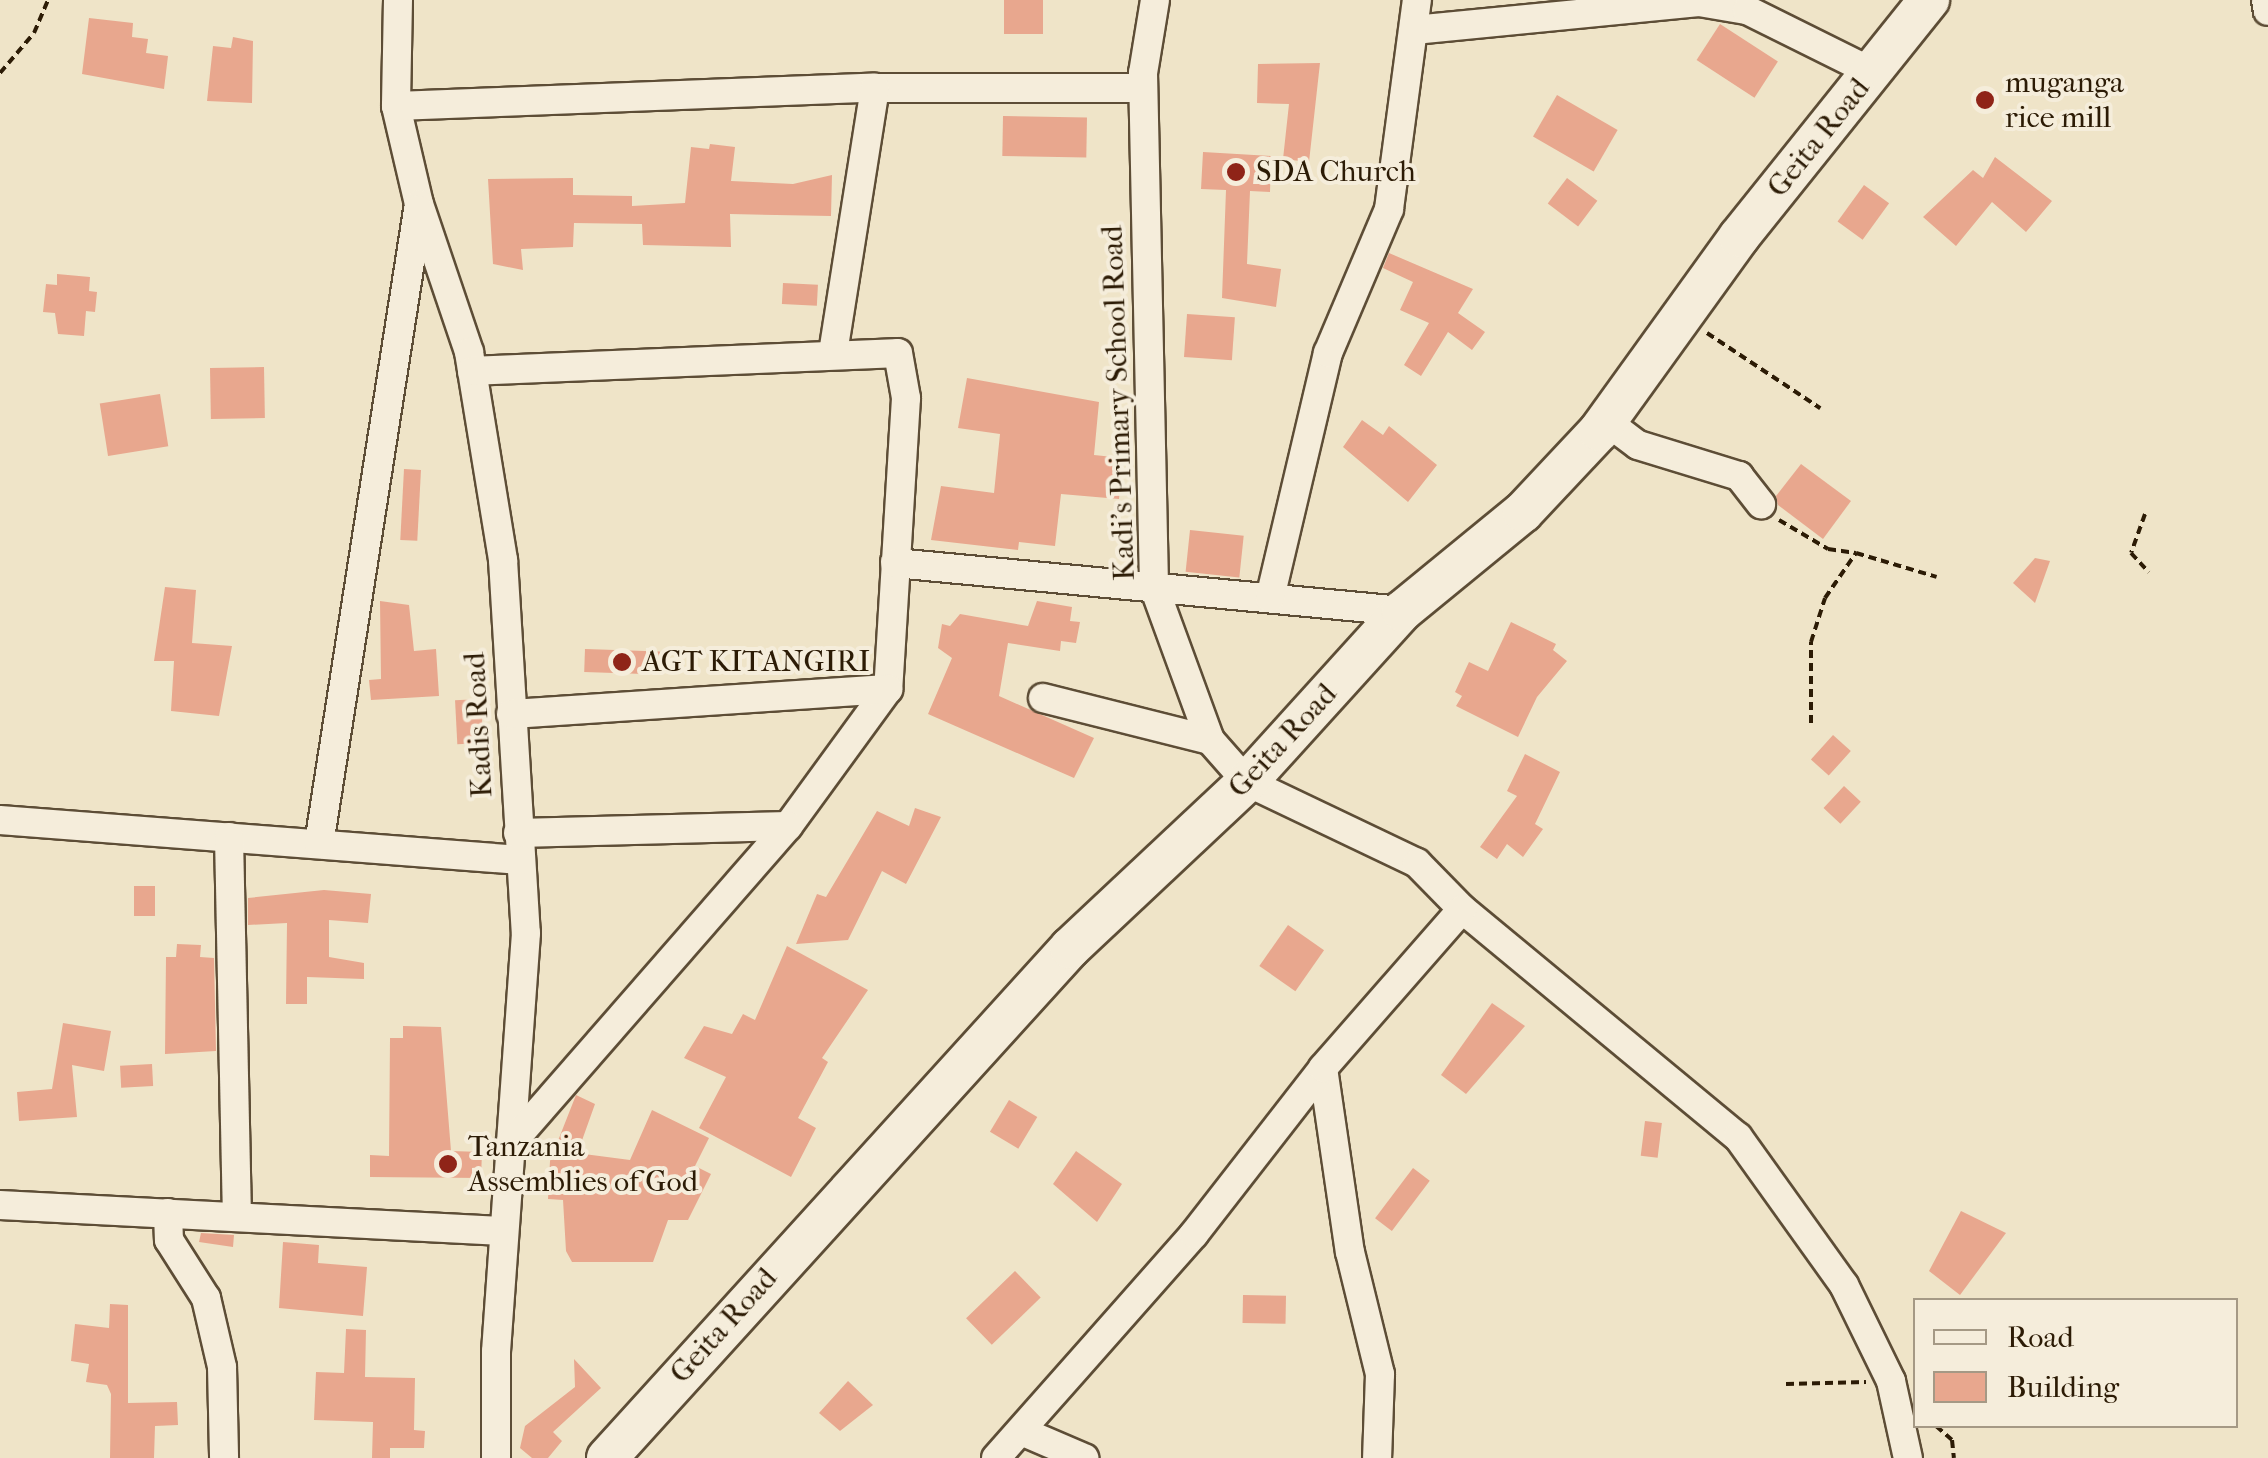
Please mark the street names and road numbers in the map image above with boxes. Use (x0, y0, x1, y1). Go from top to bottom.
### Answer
street label: Geita Road (1760, 71, 1878, 205)
street label: Kadi's Primary School Road (1095, 225, 1143, 581)
street label: Kadis Road (457, 651, 501, 799)
street label: Geita Road (1221, 677, 1345, 805)
street label: Geita Road (663, 1261, 785, 1391)

